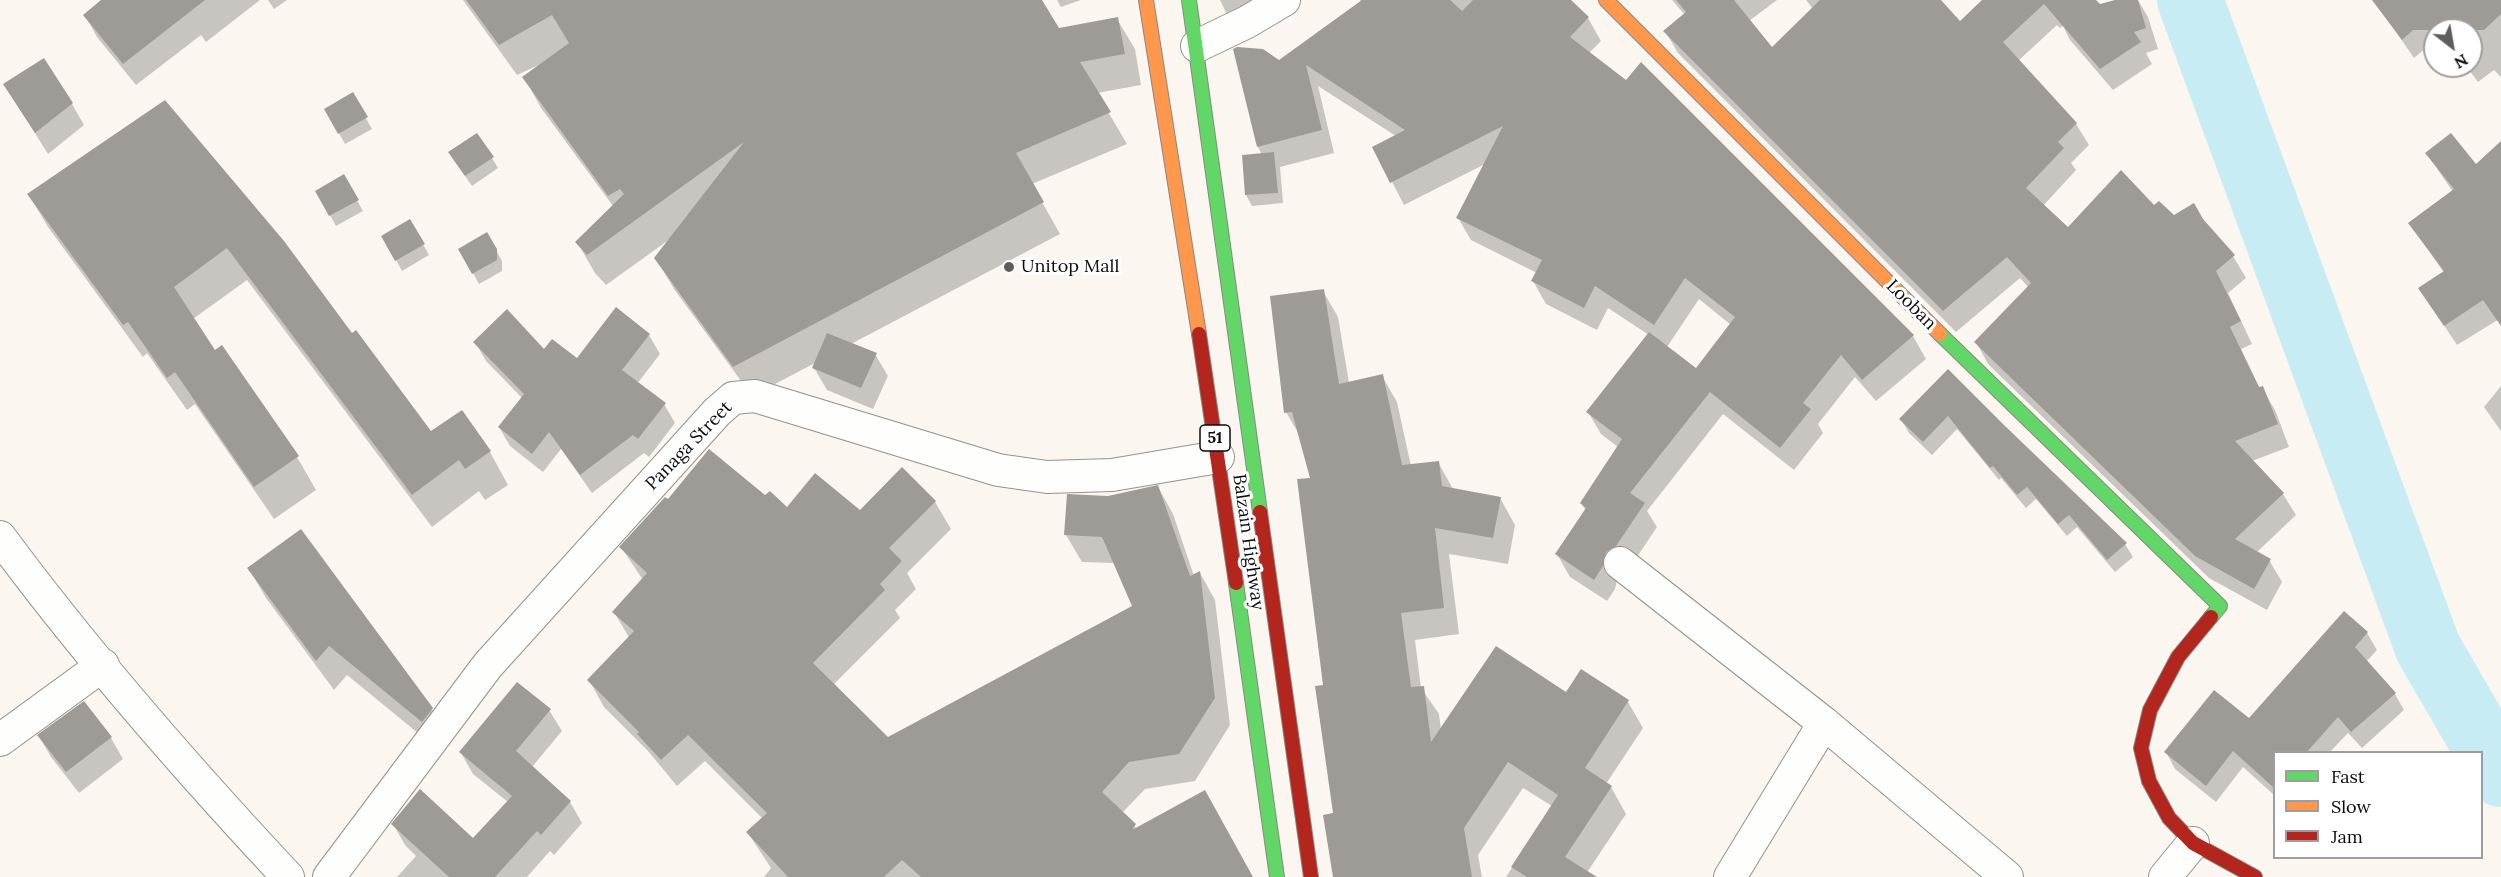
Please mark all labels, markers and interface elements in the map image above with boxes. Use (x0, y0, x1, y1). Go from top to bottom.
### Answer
north arrow (2423, 18, 2483, 78)
text: N (2451, 50, 2472, 73)
place label: Unitop Mall (1021, 256, 1119, 278)
marker: Unitop Mall (1002, 260, 1016, 274)
street label: Looban (1881, 275, 1941, 335)
street label: Panaga Street (641, 397, 737, 495)
road number: 51 (1200, 425, 1230, 451)
street label: Balzain Highway (1228, 472, 1268, 612)
legend (2273, 751, 2483, 859)
text: Fast (2331, 765, 2365, 788)
text: Slow (2331, 795, 2371, 818)
text: Jam (2331, 825, 2363, 848)

